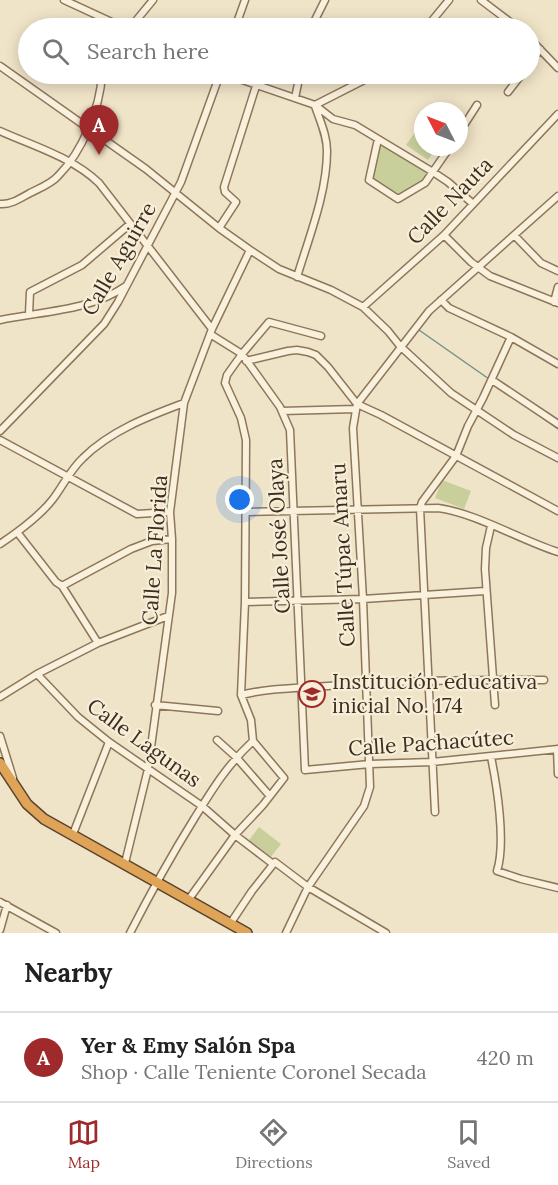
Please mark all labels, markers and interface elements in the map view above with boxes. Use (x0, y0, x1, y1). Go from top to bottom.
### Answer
search box (18, 18, 540, 84)
icon: search (39, 35, 72, 68)
text: Search here (87, 37, 209, 65)
north arrow (414, 102, 468, 156)
pin: A (80, 106, 118, 155)
street label: Calle Nauta (401, 151, 498, 250)
street label: Calle Aguirre (75, 197, 162, 320)
street label: Calle José Olaya (261, 458, 296, 614)
street label: Calle Túpac Amaru (324, 462, 361, 648)
street label: Calle La Florida (136, 474, 173, 626)
your location (225, 485, 254, 514)
place label: Institución educativa inicial No. 174 (332, 668, 538, 719)
school or university icon: Institución educativa inicial No. 174 (297, 679, 327, 709)
street label: Calle Lagunas (82, 692, 207, 793)
street label: Calle Pachacútec (347, 723, 515, 762)
text: Nearby (24, 956, 112, 989)
text: Yer & Emy Salón Spa (81, 1031, 295, 1059)
text: A (37, 1045, 50, 1070)
text: 420 m (477, 1045, 534, 1070)
text: Shop · Calle Teniente Coronel Secada (81, 1059, 427, 1084)
tab: Map (67, 1116, 100, 1172)
tab: Directions (235, 1116, 313, 1172)
tab: Saved (447, 1116, 491, 1172)

